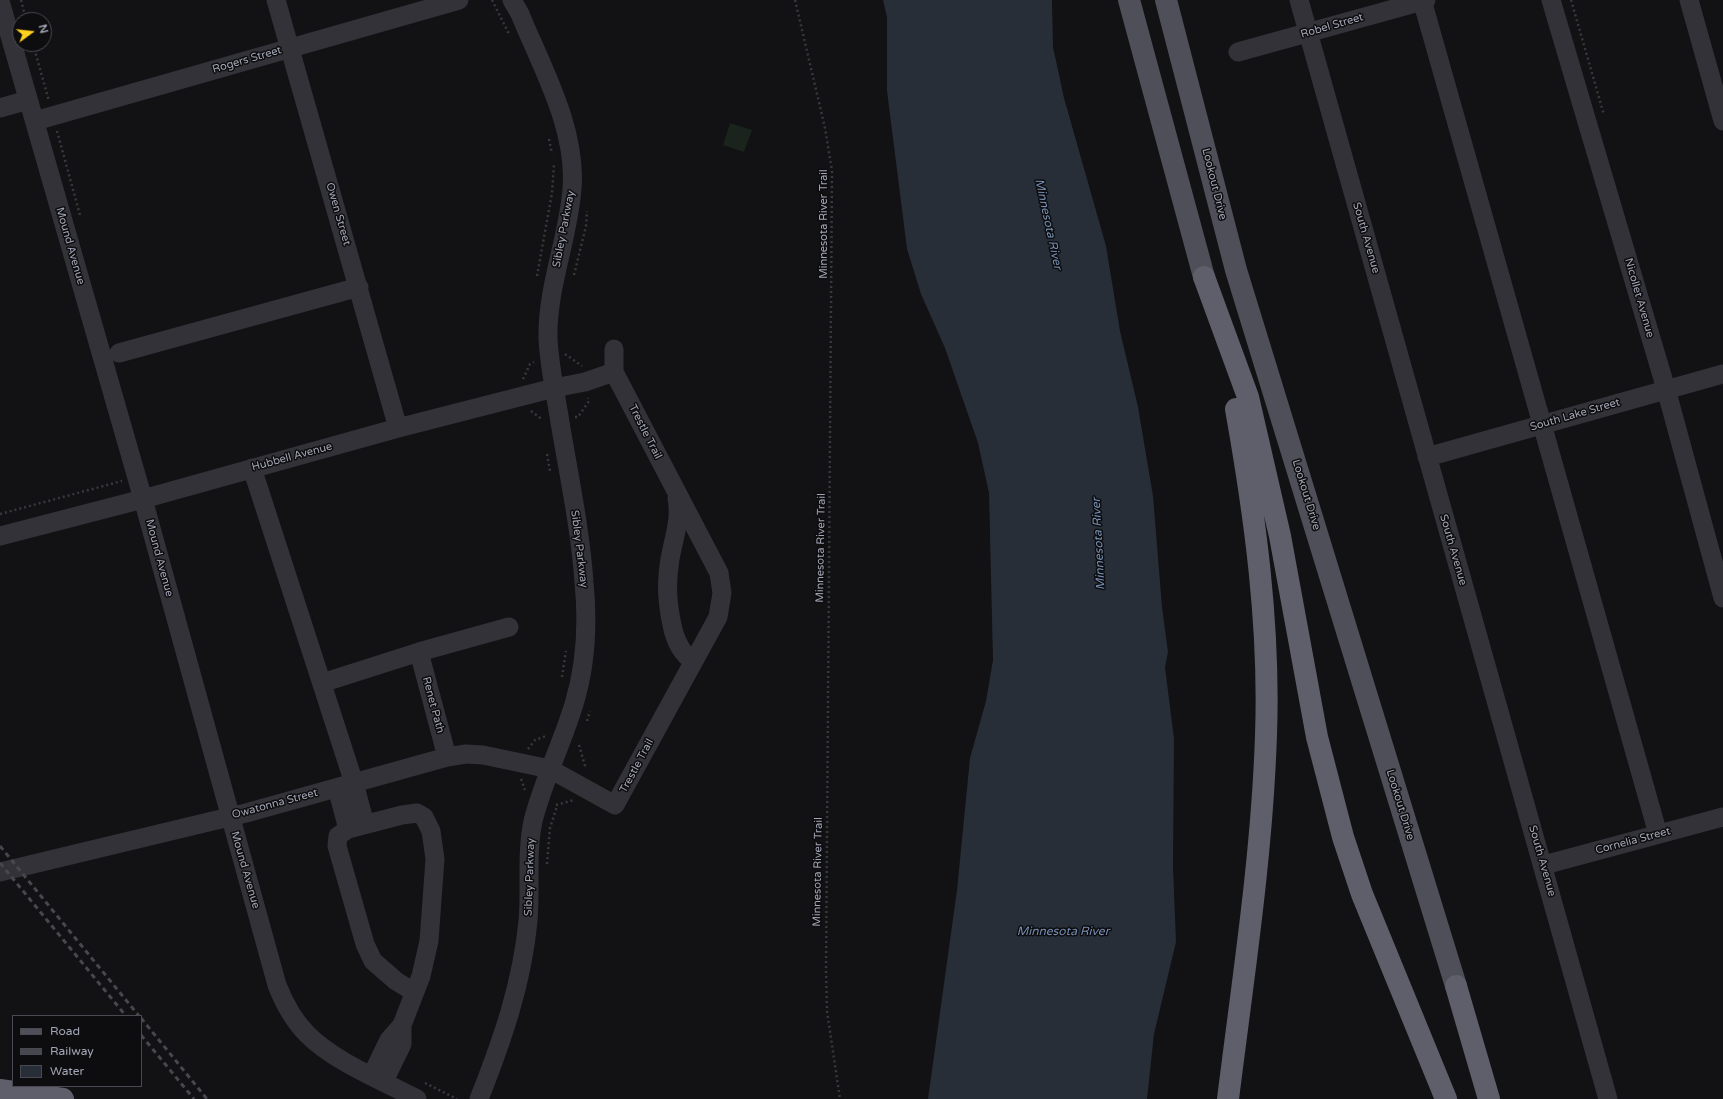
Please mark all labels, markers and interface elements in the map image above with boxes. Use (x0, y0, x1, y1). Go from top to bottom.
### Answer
street label: Robel Street (1299, 11, 1365, 41)
north arrow (12, 12, 52, 52)
text: N (36, 23, 51, 35)
street label: Rogers Street (211, 44, 283, 76)
street label: Lookout Drive (1199, 147, 1229, 221)
street label: Minnesota River Trail (817, 169, 831, 279)
water label: Minnesota River (1031, 177, 1065, 271)
street label: Owen Street (323, 181, 353, 247)
street label: Sibley Parkway (550, 189, 578, 269)
street label: South Avenue (1350, 201, 1382, 275)
street label: Mound Avenue (53, 206, 87, 286)
street label: Nicollet Avenue (1621, 257, 1657, 339)
street label: South Lake Street (1529, 396, 1621, 434)
street label: Trestle Trail (626, 403, 664, 461)
street label: Hubbell Avenue (250, 440, 334, 474)
street label: Lookout Drive (1289, 458, 1323, 532)
street label: Minnesota River Trail (813, 493, 829, 603)
water label: Minnesota River (1089, 497, 1109, 591)
street label: Sibley Parkway (568, 509, 590, 589)
street label: South Avenue (1437, 513, 1469, 587)
street label: Mound Avenue (142, 518, 176, 598)
street label: Renet Path (419, 675, 447, 735)
street label: Trestle Trail (617, 737, 657, 795)
street label: Lookout Drive (1383, 768, 1417, 842)
street label: Owatonna Street (231, 786, 319, 822)
street label: Minnesota River Trail (810, 817, 826, 927)
street label: South Avenue (1526, 824, 1558, 898)
street label: Cornelia Street (1594, 825, 1672, 857)
street label: Mound Avenue (228, 830, 262, 910)
street label: Sibley Parkway (522, 838, 538, 916)
water label: Minnesota River (1017, 925, 1109, 939)
legend (12, 1015, 142, 1087)
text: Road (50, 1024, 80, 1038)
text: Railway (50, 1044, 94, 1058)
text: Water (50, 1064, 84, 1078)

